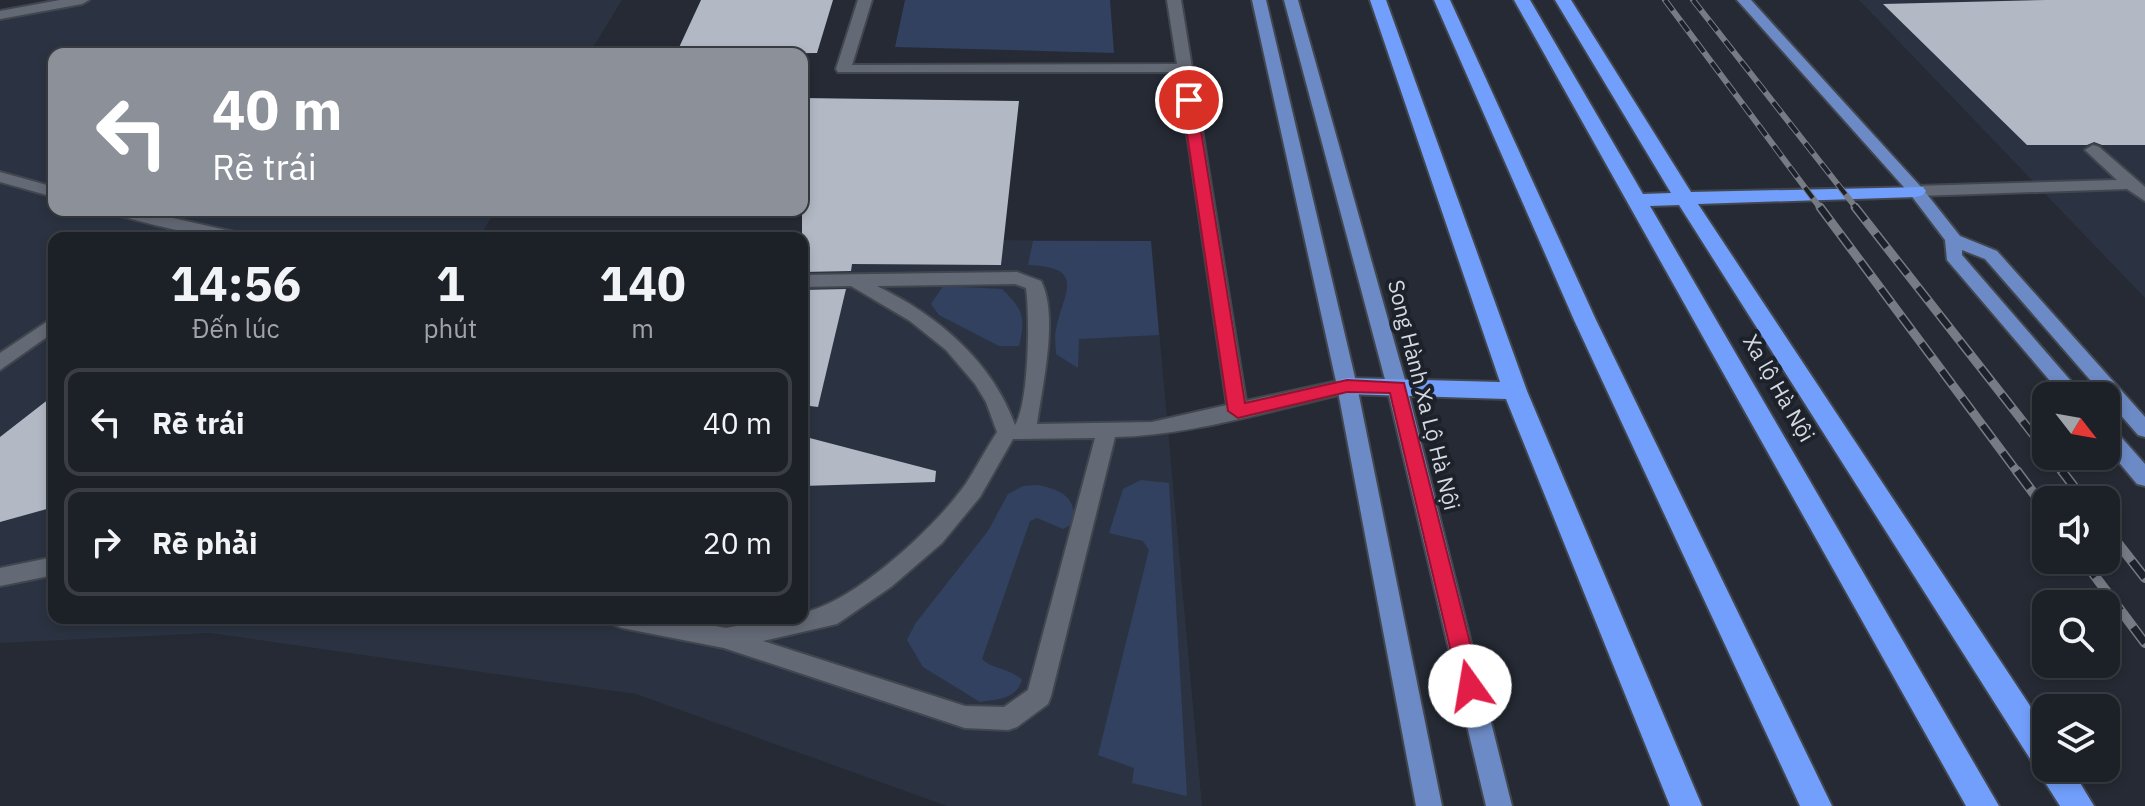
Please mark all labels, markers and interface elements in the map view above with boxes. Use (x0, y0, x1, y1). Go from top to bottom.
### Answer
pin (1155, 66, 1223, 134)
text: 40 m (212, 73, 342, 145)
icon: arrive (1167, 78, 1211, 122)
icon: left (80, 80, 184, 184)
text: Rẽ trái (212, 143, 317, 190)
text: 14:56 (170, 252, 301, 314)
text: 1 (436, 252, 465, 314)
text: 140 (599, 252, 686, 314)
street label: Song Hành Xa Lộ Hà Nội (1382, 277, 1467, 513)
text: Đến lúc (192, 311, 280, 345)
text: phút (423, 311, 477, 345)
text: m (631, 311, 654, 345)
street label: Xa lộ Hà Nội (1737, 329, 1822, 447)
north arrow (2032, 382, 2120, 470)
map controls (2032, 382, 2120, 782)
icon: left (84, 400, 128, 444)
text: Rẽ trái (152, 403, 245, 442)
text: 40 m (703, 403, 772, 442)
button: sound (2032, 486, 2120, 574)
icon: right (84, 520, 128, 564)
text: Rẽ phải (152, 523, 257, 562)
text: 20 m (703, 523, 772, 562)
button: search (2032, 590, 2120, 678)
position arrow (1428, 644, 1512, 728)
button: layers (2032, 694, 2120, 782)

